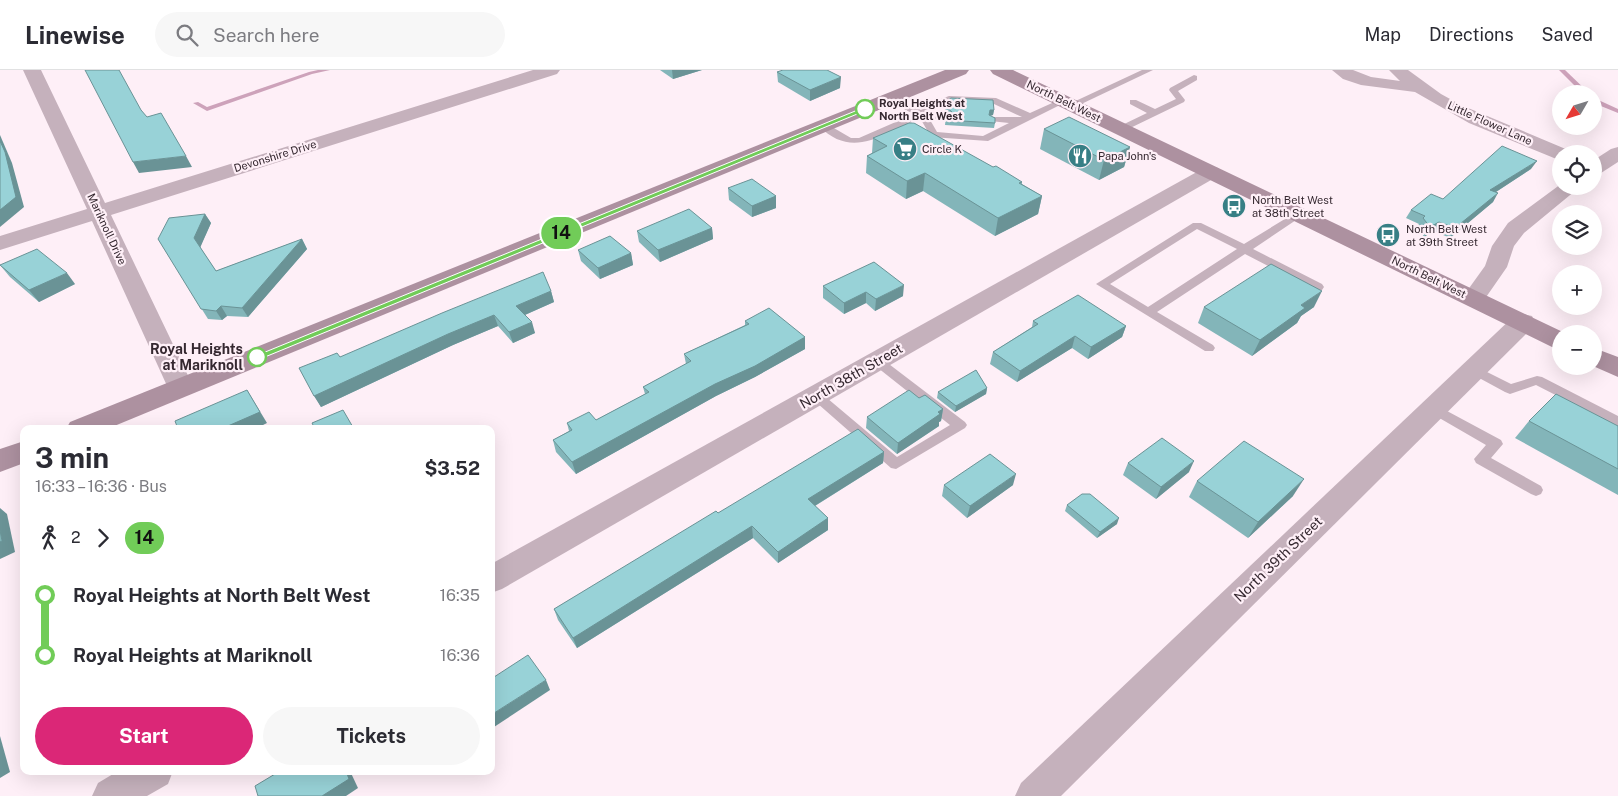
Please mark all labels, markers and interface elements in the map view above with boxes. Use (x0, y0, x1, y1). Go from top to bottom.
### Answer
search box (155, 12, 505, 57)
text: Linewise (25, 21, 125, 49)
icon: search (173, 21, 201, 49)
text: Search here (213, 24, 320, 46)
text: Map (1364, 24, 1401, 45)
text: Directions (1429, 24, 1514, 45)
text: Saved (1542, 24, 1593, 45)
street label: North Belt West (1025, 78, 1103, 124)
north arrow (1552, 85, 1602, 135)
map controls (1552, 85, 1602, 375)
place label: Royal Heights at North Belt West (879, 97, 966, 122)
marker: Royal Heights at North Belt West (855, 99, 875, 119)
street label: Little Flower Lane (1446, 99, 1534, 147)
supermarket icon: Circle K (892, 136, 918, 162)
street label: Devonshire Drive (232, 138, 318, 174)
place label: Circle K (922, 143, 962, 155)
restaurant icon: Papa John's (1067, 143, 1093, 169)
button: locate (1552, 145, 1602, 195)
place label: Papa John's (1098, 150, 1157, 162)
street label: Mariknoll Drive (85, 192, 129, 266)
bus stop icon: North Belt West at 38th Street (1221, 193, 1247, 219)
place label: North Belt West at 38th Street (1252, 194, 1333, 219)
button: layers (1552, 205, 1602, 255)
line badge: 14 (538, 217, 584, 249)
text: 14 (551, 222, 571, 243)
bus stop icon: North Belt West at 39th Street (1375, 222, 1401, 248)
place label: North Belt West at 39th Street (1406, 223, 1487, 248)
street label: North Belt West (1390, 254, 1468, 300)
button: + (1552, 265, 1602, 315)
button: − (1552, 325, 1602, 375)
street label: North 38th Street (797, 340, 905, 412)
place label: Royal Heights at Mariknoll (150, 341, 243, 373)
marker: Royal Heights at Mariknoll (247, 347, 267, 367)
text: 3 min (35, 441, 109, 474)
text: $3.52 (424, 457, 480, 479)
text: 16:33 – 16:36 · Bus (35, 477, 167, 496)
street label: North 39th Street (1231, 513, 1325, 605)
icon: walk (35, 524, 63, 552)
icon: forward (89, 524, 117, 552)
text: 14 (135, 527, 154, 548)
text: 2 (71, 528, 81, 547)
text: Royal Heights at North Belt West (73, 584, 370, 606)
text: 16:35 (440, 586, 480, 605)
text: Royal Heights at Mariknoll (73, 644, 313, 666)
text: 16:36 (440, 646, 480, 665)
button: Start (35, 707, 253, 765)
button: Tickets (263, 707, 480, 765)

